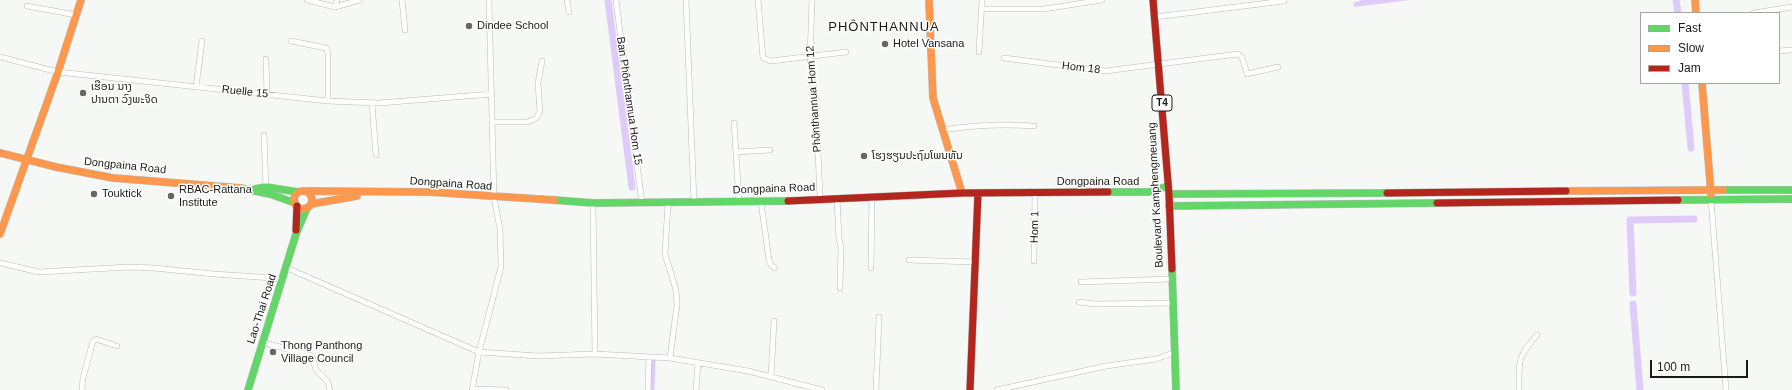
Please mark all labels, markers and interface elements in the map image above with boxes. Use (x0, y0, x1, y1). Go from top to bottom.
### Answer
legend (1640, 12, 1780, 84)
place label: Dindee School (477, 19, 549, 33)
district label: PHÔNTHANNUA (828, 19, 940, 35)
marker: Dindee School (464, 21, 474, 31)
text: Fast (1678, 21, 1701, 35)
street label: Ban Phônthannua Hom 15 (613, 36, 645, 166)
place label: Hotel Vansana (893, 37, 964, 51)
marker: Hotel Vansana (880, 39, 890, 49)
text: Slow (1678, 41, 1704, 55)
street label: Phônthannua Hom 12 (804, 45, 824, 153)
street label: Hom 18 (1061, 59, 1101, 77)
text: Jam (1678, 61, 1701, 75)
place label: ເຮືອນ ນາງ ປານຕາ ວົງພະຈິດ (91, 80, 158, 106)
street label: Ruelle 15 (221, 83, 269, 101)
marker: ເຮືອນ ນາງ ປານຕາ ວົງພະຈິດ (78, 88, 88, 98)
road number: T4 (1152, 95, 1172, 111)
street label: Boulevard Kamphengmeuang (1146, 122, 1166, 268)
place label: ໂຮງຮຽນປະຖົມໂພນທັນ (872, 149, 963, 163)
marker: ໂຮງຮຽນປະຖົມໂພນທັນ (859, 151, 869, 161)
street label: Dongpaina Road (83, 155, 167, 177)
street label: Dongpaina Road (409, 175, 493, 193)
street label: Dongpaina Road (1057, 175, 1139, 189)
street label: Dongpaina Road (733, 181, 815, 197)
place label: RBAC-Rattana Institute (179, 183, 252, 209)
place label: Touktick (102, 187, 142, 201)
marker: Touktick (89, 189, 99, 199)
marker: RBAC-Rattana Institute (166, 191, 176, 201)
street label: Hom 1 (1028, 211, 1042, 243)
street label: Lao-Thai Road (244, 272, 280, 346)
place label: Thong Panthong Village Council (281, 339, 362, 365)
marker: Thong Panthong Village Council (268, 347, 278, 357)
scale bar (1652, 352, 1750, 378)
text: 100 m (1657, 360, 1690, 374)

